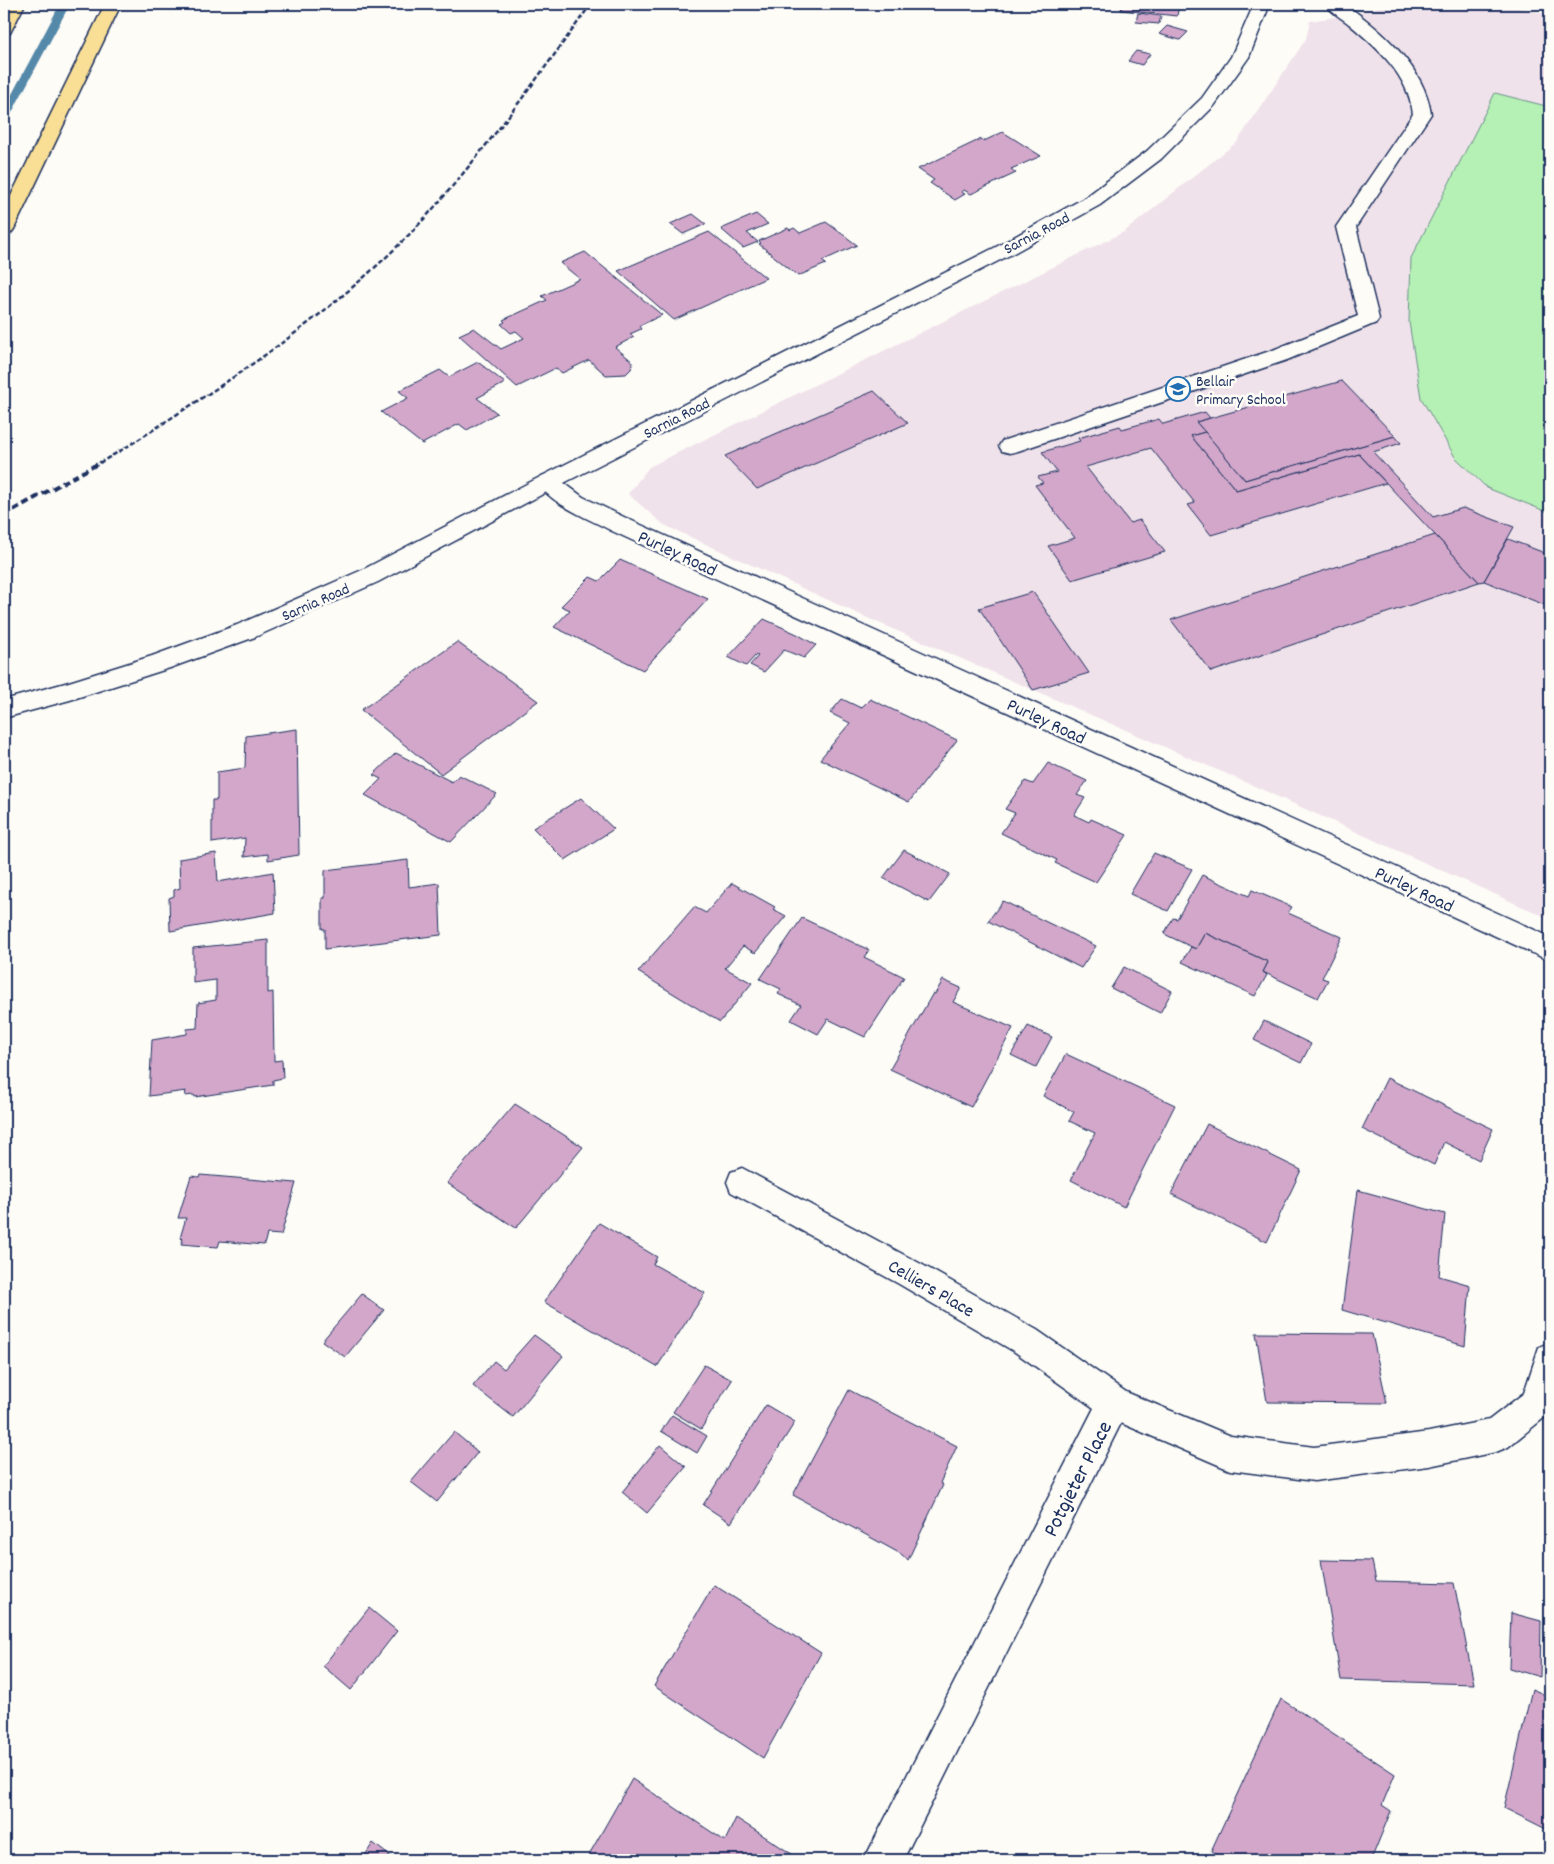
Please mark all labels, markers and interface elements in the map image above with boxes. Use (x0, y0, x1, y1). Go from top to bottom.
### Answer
street label: Sarnia Road (1000, 207, 1074, 261)
place label: Bellair Primary School (1196, 371, 1286, 412)
school or university icon: Bellair Primary School (1165, 376, 1191, 402)
street label: Sarnia Road (640, 393, 714, 446)
street label: Purley Road (633, 525, 720, 585)
street label: Sarnia Road (278, 578, 354, 628)
street label: Purley Road (1002, 693, 1089, 753)
street label: Purley Road (1370, 861, 1457, 921)
street label: Celliers Place (882, 1254, 979, 1326)
street label: Potgieter Place (1037, 1416, 1122, 1543)

